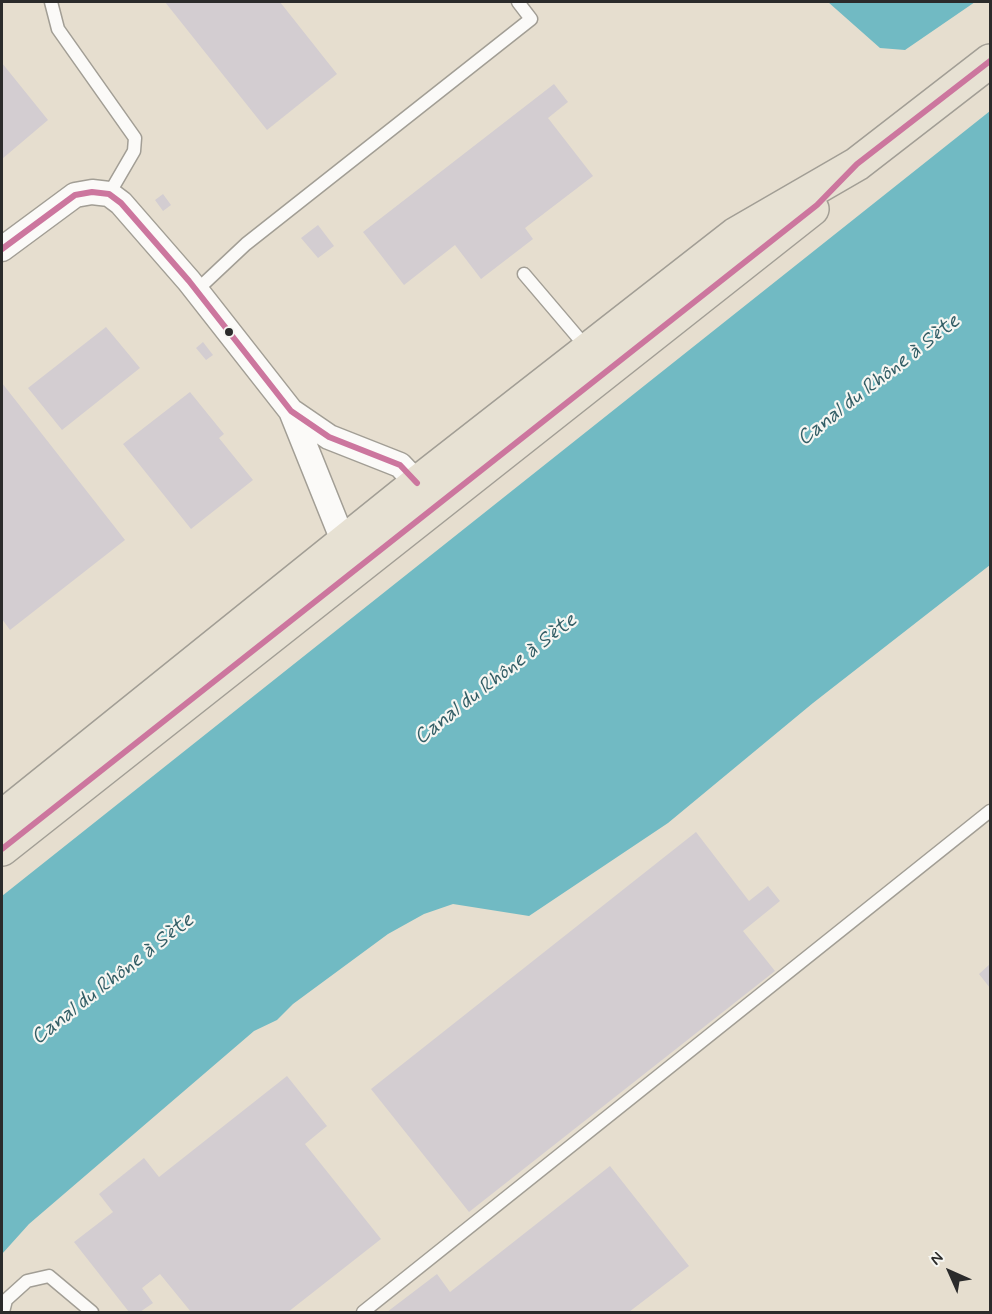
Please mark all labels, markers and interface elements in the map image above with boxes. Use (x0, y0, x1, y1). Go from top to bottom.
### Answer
water label: Canal du Rhône à Sète (793, 310, 965, 452)
unlabelled marker (223, 326, 235, 338)
water label: Canal du Rhône à Sète (410, 609, 582, 751)
water label: Canal du Rhône à Sète (27, 909, 199, 1051)
north arrow (920, 1242, 980, 1302)
text: N (926, 1248, 948, 1270)

